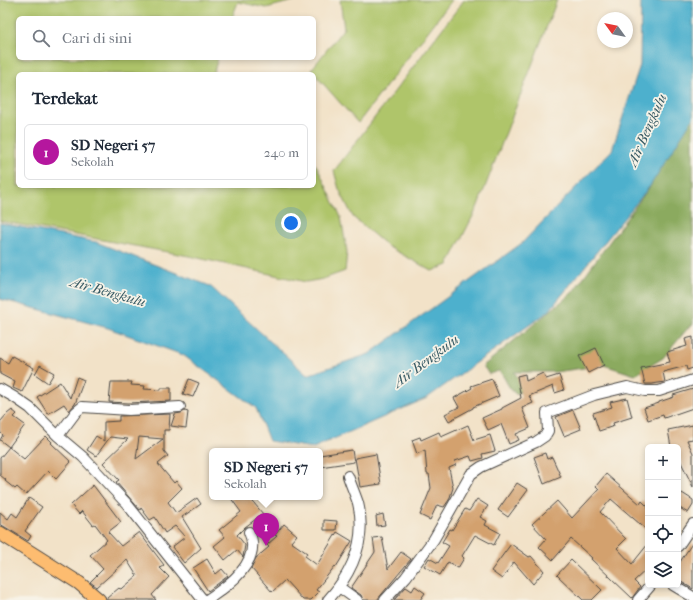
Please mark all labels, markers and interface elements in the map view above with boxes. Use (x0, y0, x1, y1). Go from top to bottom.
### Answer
north arrow (597, 12, 633, 48)
search box (16, 16, 316, 60)
icon: search (30, 27, 52, 49)
text: Cari di sini (62, 29, 132, 47)
text: Terdekat (32, 88, 98, 108)
water label: Air Bengkulu (623, 91, 671, 171)
text: SD Negeri 57 (71, 136, 155, 154)
text: 1 (44, 145, 48, 160)
text: 240 m (264, 145, 299, 160)
text: Sekolah (71, 154, 114, 169)
your location (281, 213, 301, 233)
water label: Air Bengkulu (67, 273, 148, 311)
water label: Air Bengkulu (388, 331, 462, 392)
map controls (645, 444, 681, 588)
button: + (645, 444, 681, 480)
popup (209, 448, 323, 500)
text: SD Negeri 57 (224, 458, 308, 476)
text: Sekolah (224, 476, 267, 491)
button: − (645, 480, 681, 516)
pin: 1 (253, 513, 279, 546)
button: locate (645, 516, 681, 552)
button: layers (645, 552, 681, 588)

